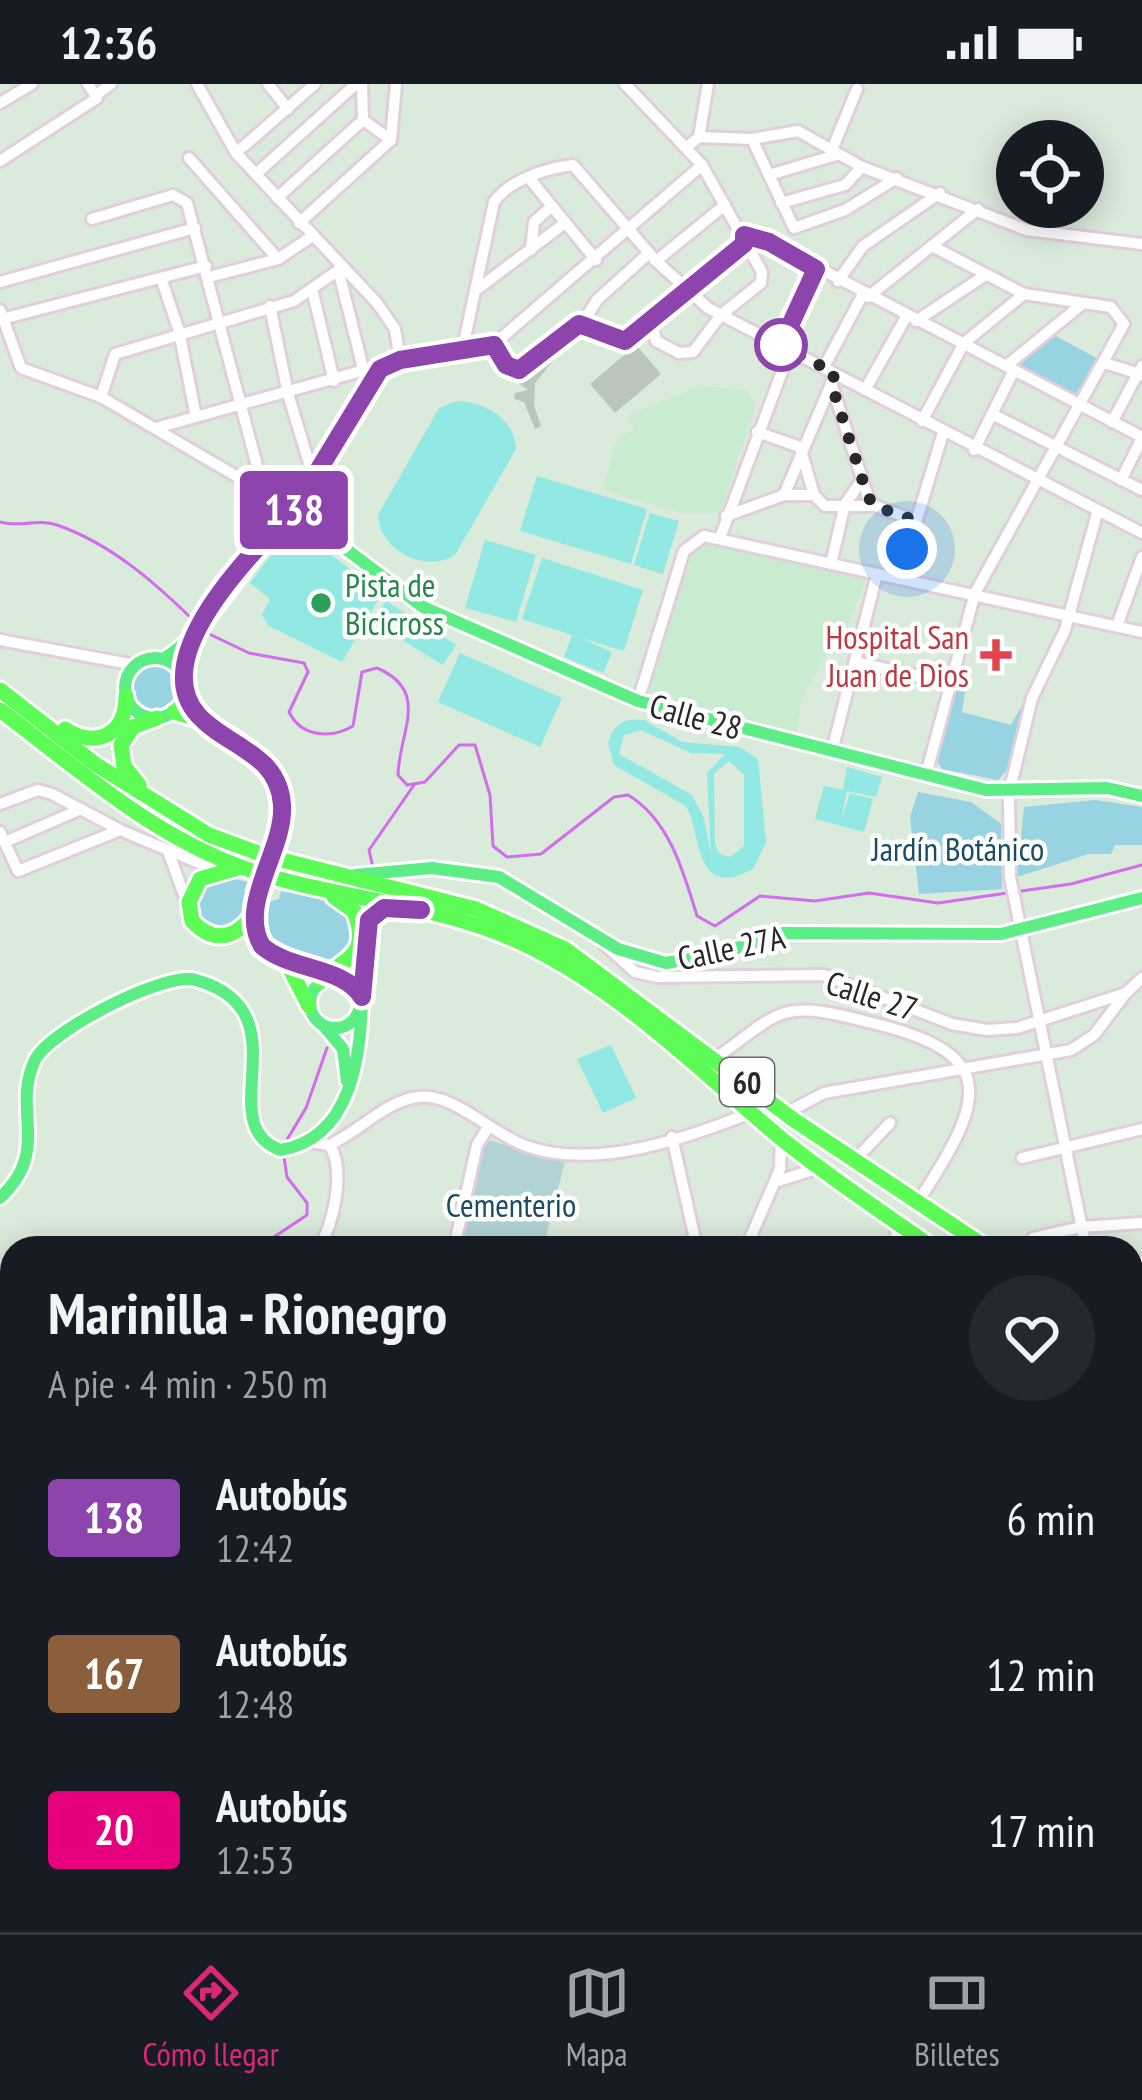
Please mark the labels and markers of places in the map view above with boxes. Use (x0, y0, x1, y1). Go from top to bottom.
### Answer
unlabelled marker (756, 320, 806, 370)
place label: Pista de Bicicross (345, 563, 444, 644)
marker: Pista de Bicicross (308, 590, 334, 616)
place label: Hospital San Juan de Dios (826, 615, 969, 696)
marker: Hospital San Juan de Dios (980, 639, 1012, 671)

